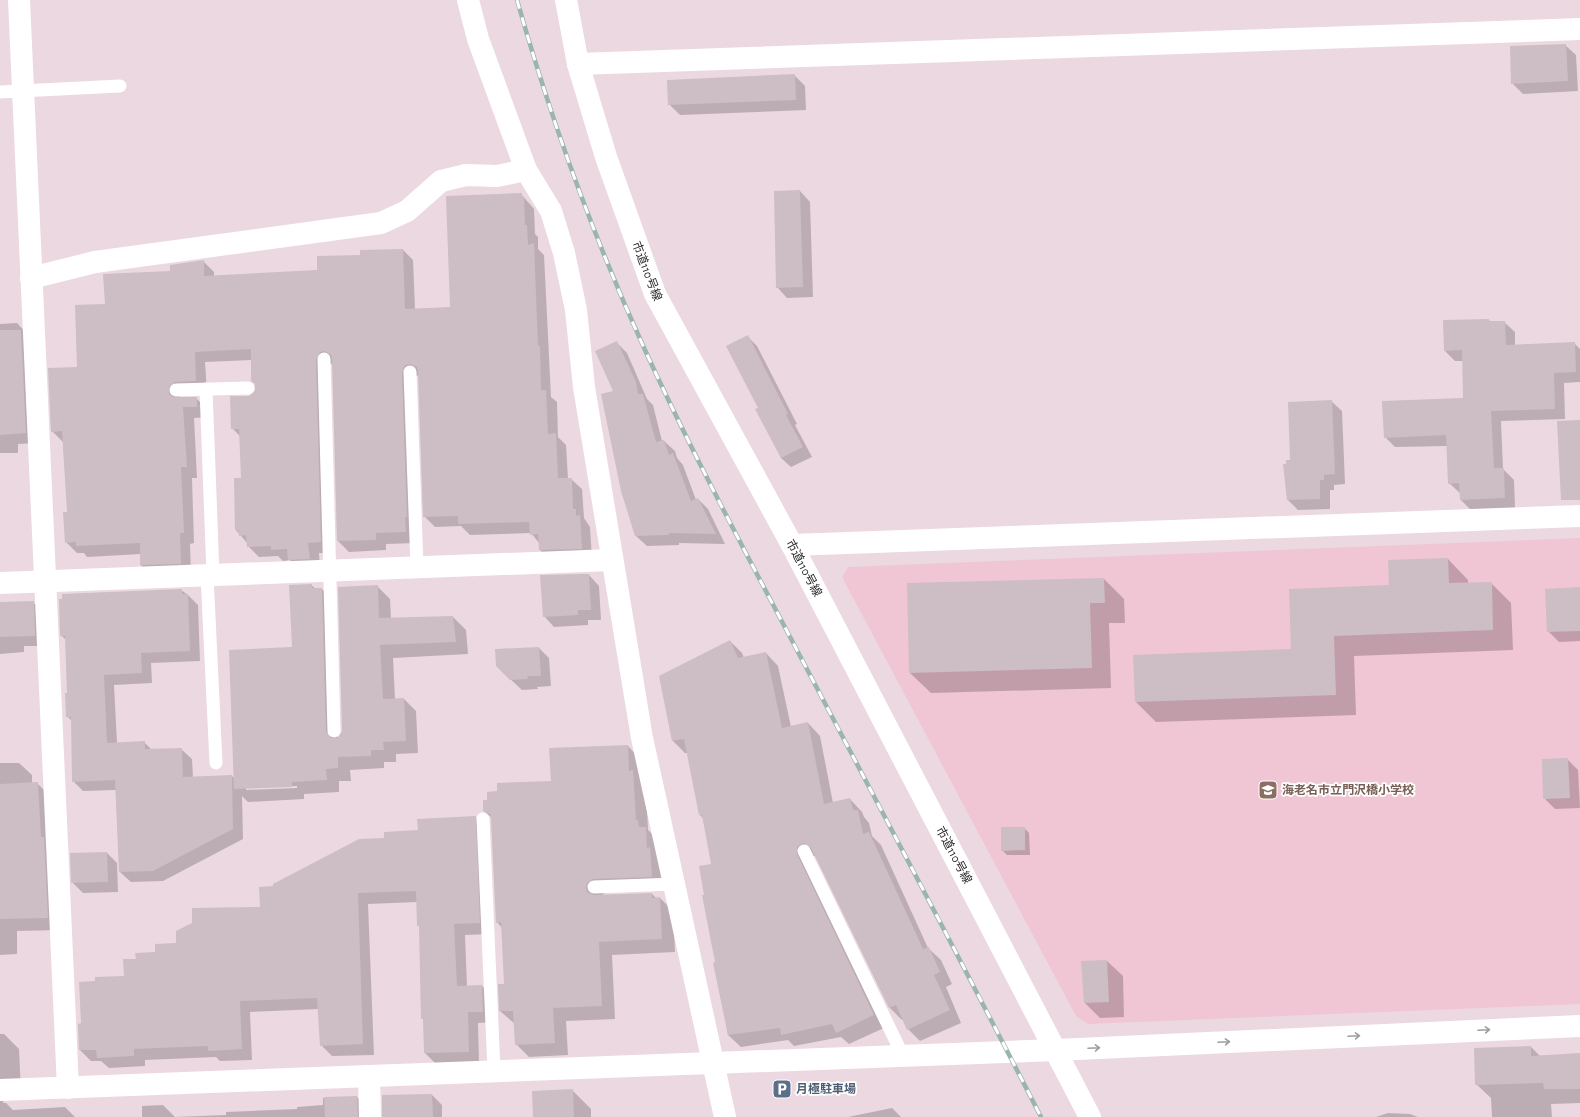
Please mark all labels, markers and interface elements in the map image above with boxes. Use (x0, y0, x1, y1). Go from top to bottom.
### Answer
street label: 市道110号線 (630, 239, 665, 302)
street label: 市道110号線 (784, 537, 825, 598)
school or university icon: 海老名市立門沢橋小学校 (1257, 779, 1279, 801)
place label: 海老名市立門沢橋小学校 (1282, 783, 1414, 796)
street label: 市道110号線 (934, 824, 975, 885)
one-way arrow (1477, 1027, 1490, 1034)
one-way arrow (1347, 1032, 1360, 1040)
one-way arrow (1217, 1038, 1230, 1046)
one-way arrow (1087, 1044, 1100, 1052)
parking icon: 月極駐車場 (771, 1078, 793, 1100)
place label: 月極駐車場 (796, 1082, 856, 1095)

